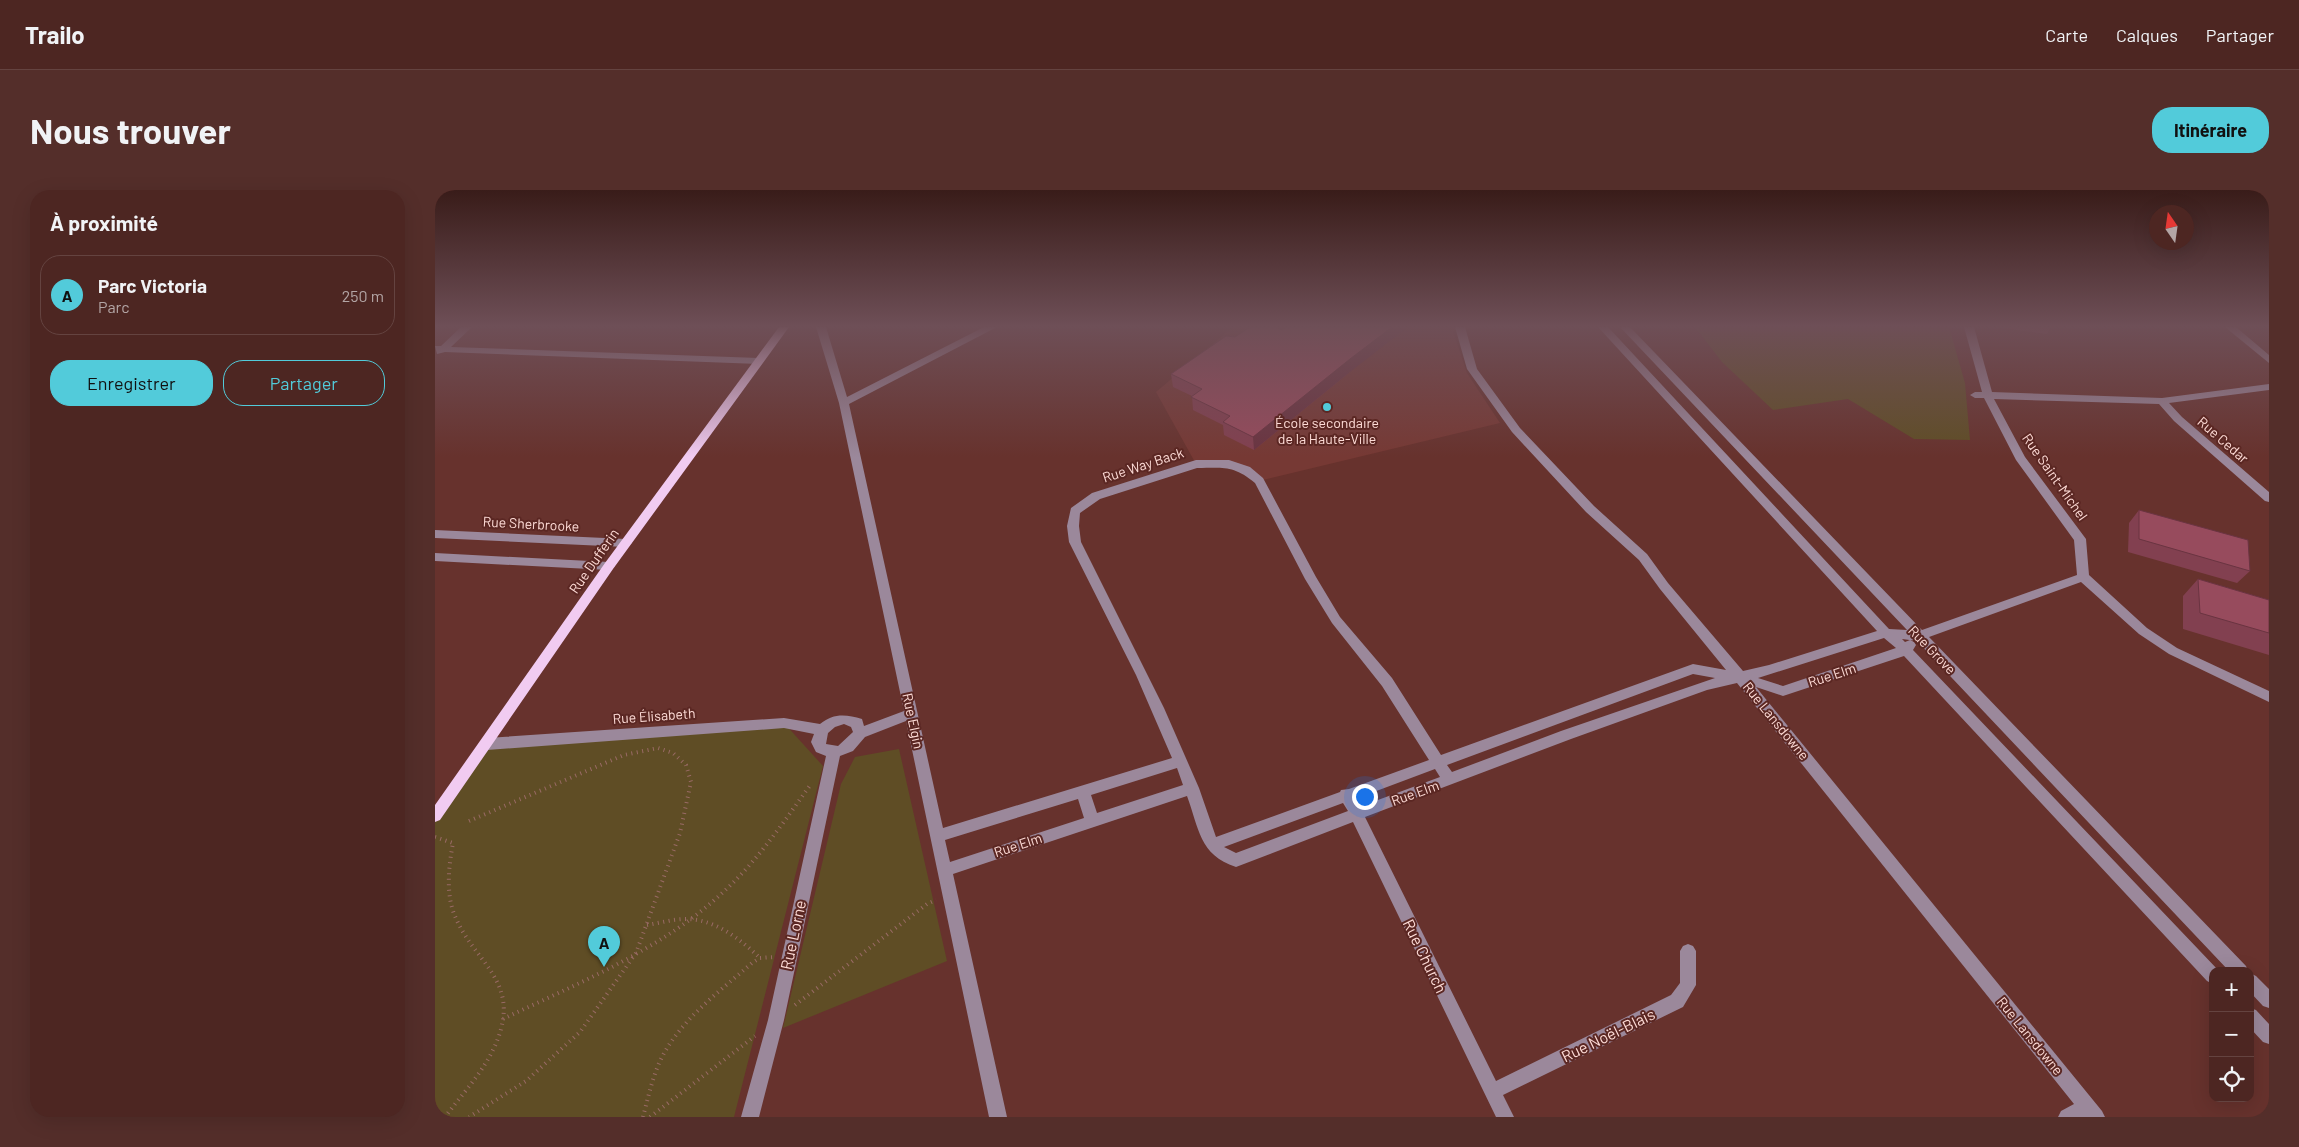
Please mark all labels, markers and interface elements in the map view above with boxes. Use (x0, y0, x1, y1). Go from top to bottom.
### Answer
text: Trailo (25, 20, 85, 49)
text: Carte (2045, 24, 2088, 46)
text: Calques (2116, 24, 2178, 46)
text: Partager (2206, 24, 2274, 46)
button: Itinéraire (2152, 107, 2269, 153)
text: Nous trouver (30, 109, 231, 151)
north arrow (2149, 205, 2194, 250)
text: À proximité (50, 210, 158, 235)
text: Parc Victoria (98, 274, 207, 297)
text: A (62, 286, 72, 305)
text: 250 m (342, 286, 384, 305)
text: Parc (98, 297, 130, 316)
button: Enregistrer (50, 360, 213, 406)
button: Partager (223, 360, 385, 406)
marker: École secondaire de la Haute-Ville (1321, 401, 1333, 413)
street label: Rue Cedar (2194, 413, 2252, 466)
place label: École secondaire de la Haute-Ville (1275, 414, 1379, 447)
street label: Rue Saint-Michel (2019, 430, 2092, 523)
street label: Rue Way Back (1100, 443, 1186, 486)
street label: Rue Sherbrooke (482, 512, 580, 535)
street label: Rue Dufferin (565, 525, 622, 596)
street label: Rue Grove (1905, 622, 1960, 678)
street label: Rue Elm (1806, 659, 1858, 690)
street label: Rue Lansdowne (1740, 678, 1813, 763)
street label: Rue Elgin (899, 691, 928, 750)
street label: Rue Élisabeth (612, 704, 696, 727)
street label: Rue Elm (1389, 776, 1441, 809)
your location (1352, 784, 1378, 810)
street label: Rue Elm (992, 829, 1044, 860)
street label: Rue Lorne (776, 898, 809, 971)
street label: Rue Church (1399, 916, 1451, 996)
pin: A (588, 926, 620, 967)
map controls (2209, 967, 2254, 1102)
button: + (2209, 967, 2254, 1012)
street label: Rue Lansdowne (1994, 993, 2067, 1078)
street label: Rue Noël-Blais (1558, 1004, 1658, 1065)
button: − (2209, 1012, 2254, 1057)
button: locate (2209, 1057, 2254, 1102)

